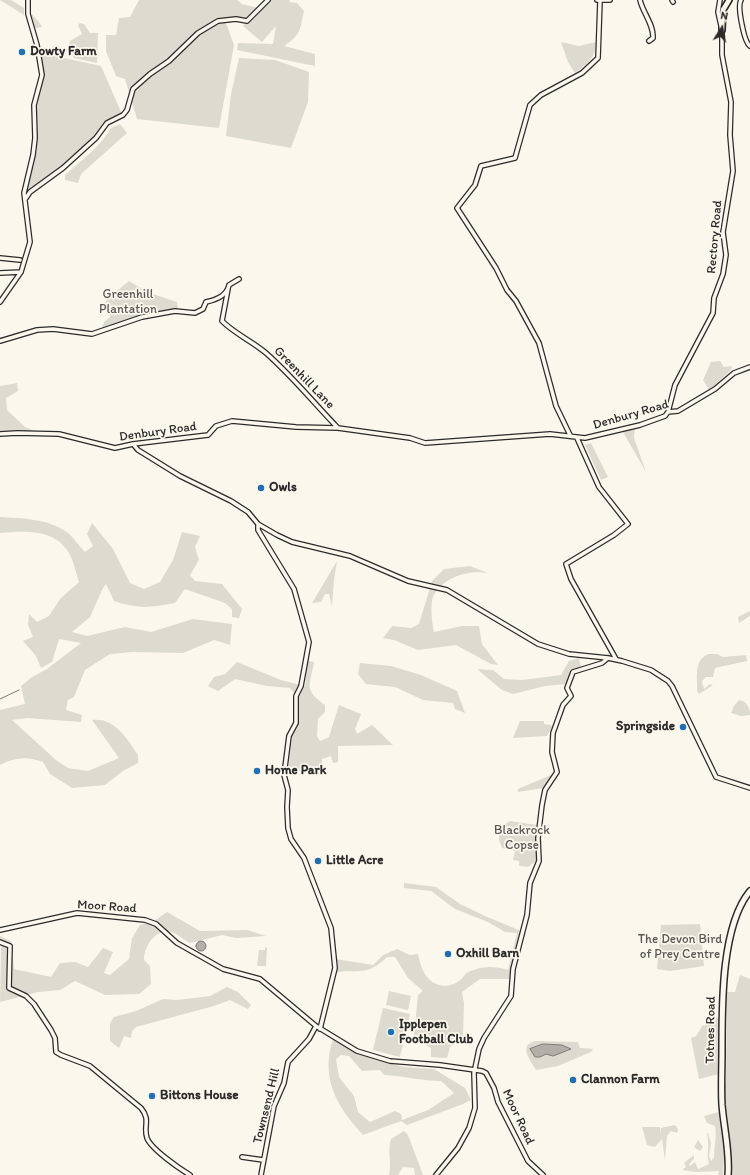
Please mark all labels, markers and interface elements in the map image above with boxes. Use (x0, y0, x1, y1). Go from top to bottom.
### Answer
north arrow (702, 8, 742, 48)
text: N (719, 9, 729, 23)
place label: Dowty Farm (30, 44, 97, 60)
marker: Dowty Farm (17, 47, 27, 57)
street label: Rectory Road (704, 200, 726, 274)
park label: Greenhill Plantation (99, 287, 157, 318)
street label: Greenhill Lane (270, 344, 338, 412)
street label: Denbury Road (591, 397, 671, 433)
street label: Denbury Road (118, 419, 198, 445)
place label: Owls (269, 480, 297, 496)
marker: Owls (256, 483, 266, 493)
place label: Springside (616, 719, 675, 735)
marker: Springside (678, 722, 688, 732)
place label: Home Park (265, 763, 326, 779)
marker: Home Park (252, 766, 262, 776)
park label: Blackrock Copse (494, 823, 550, 854)
place label: Little Acre (326, 853, 383, 869)
marker: Little Acre (313, 856, 323, 866)
street label: Moor Road (77, 897, 137, 917)
park label: The Devon Bird of Prey Centre (638, 932, 722, 963)
place label: Oxhill Barn (456, 946, 519, 962)
marker: Oxhill Barn (443, 949, 453, 959)
street label: Totnes Road (703, 996, 719, 1064)
place label: Ipplepen Football Club (399, 1017, 473, 1048)
marker: Ipplepen Football Club (386, 1027, 396, 1037)
street label: Townsend Hill (250, 1067, 284, 1145)
place label: Clannon Farm (581, 1072, 660, 1088)
marker: Clannon Farm (568, 1075, 578, 1085)
street label: Moor Road (498, 1087, 538, 1147)
place label: Bittons House (160, 1088, 238, 1104)
marker: Bittons House (147, 1091, 157, 1101)

